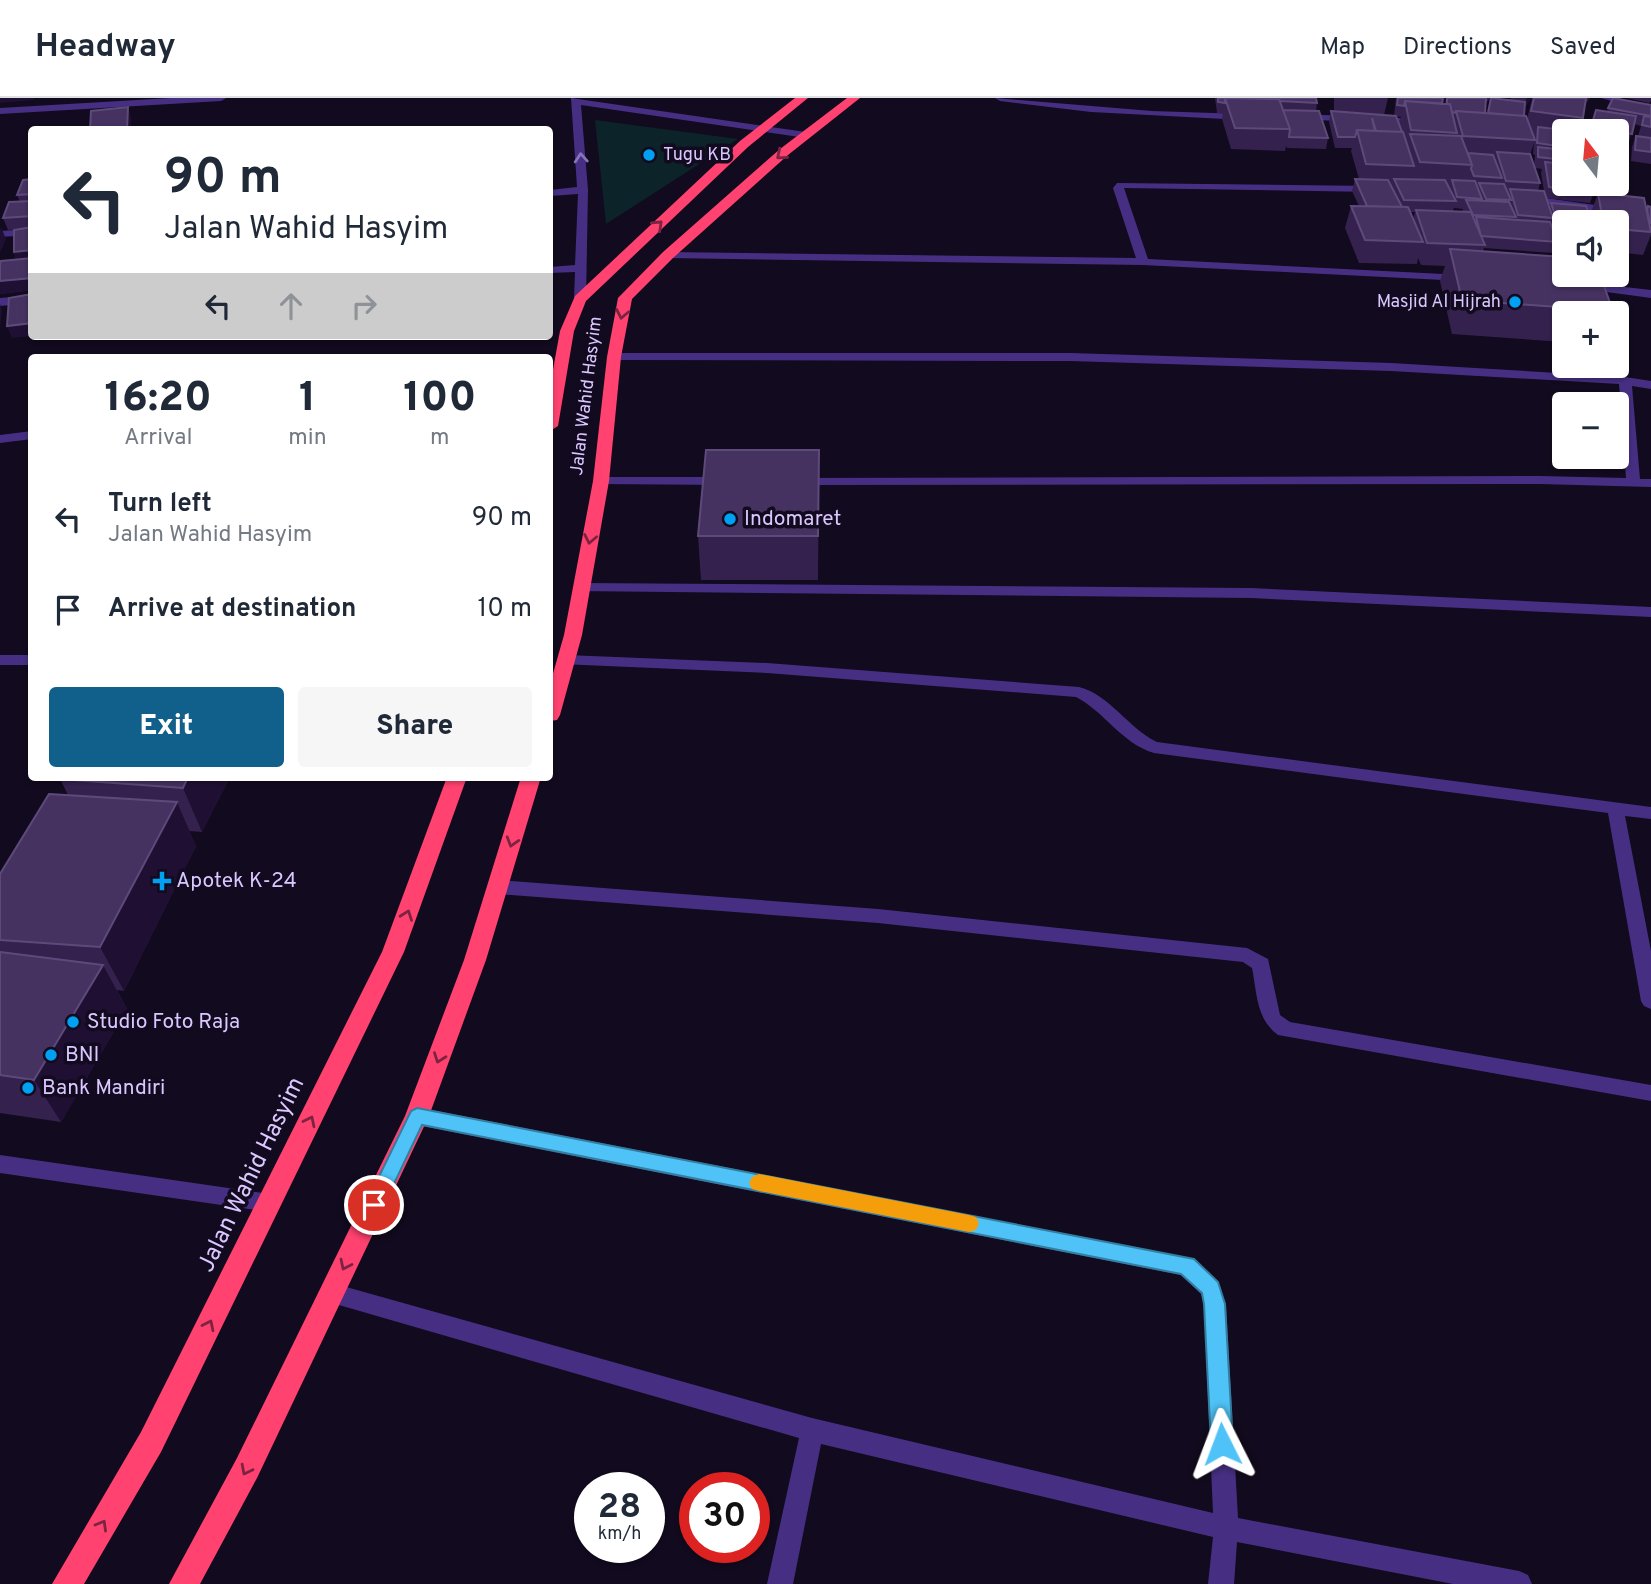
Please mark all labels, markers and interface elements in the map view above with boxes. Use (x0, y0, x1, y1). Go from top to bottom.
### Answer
text: Headway (35, 27, 176, 69)
text: Map (1320, 33, 1365, 63)
text: Directions (1403, 33, 1512, 63)
text: Saved (1550, 33, 1616, 63)
north arrow (1552, 119, 1629, 196)
map controls (1552, 119, 1629, 469)
place label: Tugu KB (663, 144, 731, 167)
marker: Tugu KB (641, 147, 657, 163)
one-way arrow (776, 147, 789, 159)
text: 90 m (164, 149, 282, 211)
one-way arrow (574, 152, 589, 163)
icon: left (49, 154, 140, 245)
text: Jalan Wahid Hasyim (164, 210, 448, 250)
button: sound (1552, 210, 1629, 287)
one-way arrow (650, 220, 663, 233)
icon: left (199, 287, 237, 325)
icon: ahead (272, 287, 310, 325)
icon: right (345, 287, 383, 325)
place label: Masjid Al Hijrah (1377, 291, 1501, 314)
marker: Masjid Al Hijrah (1507, 294, 1523, 310)
button: + (1552, 301, 1629, 378)
one-way arrow (615, 308, 630, 320)
street label: Jalan Wahid Hasyim (566, 315, 608, 477)
text: 16:20 (105, 373, 212, 426)
text: 1 (299, 373, 316, 426)
text: 100 (403, 373, 476, 426)
button: − (1552, 392, 1629, 469)
text: Arrival (124, 424, 192, 453)
text: min (288, 424, 327, 453)
text: m (430, 424, 450, 453)
text: Turn left (108, 488, 212, 521)
icon: left (49, 500, 87, 538)
text: 90 m (472, 502, 532, 535)
place label: Indomaret (744, 506, 841, 533)
marker: Indomaret (722, 511, 738, 527)
text: Jalan Wahid Hasyim (108, 521, 312, 550)
one-way arrow (583, 533, 598, 545)
icon: arrive (49, 591, 87, 629)
text: Arrive at destination (108, 593, 356, 626)
text: 10 m (477, 593, 532, 626)
button: Exit (49, 687, 284, 767)
button: Share (298, 687, 532, 767)
one-way arrow (505, 836, 520, 848)
place label: Apotek K-24 (176, 868, 297, 895)
marker: Apotek K-24 (154, 873, 170, 889)
one-way arrow (398, 910, 412, 922)
place label: Studio Foto Raja (87, 1009, 240, 1036)
marker: Studio Foto Raja (65, 1014, 81, 1030)
place label: BNI (65, 1042, 99, 1069)
marker: BNI (43, 1047, 59, 1063)
one-way arrow (433, 1051, 447, 1063)
street label: Jalan Wahid Hasyim (192, 1073, 312, 1277)
place label: Bank Mandiri (42, 1075, 165, 1102)
marker: Bank Mandiri (20, 1080, 36, 1096)
one-way arrow (302, 1116, 316, 1128)
pin (344, 1175, 404, 1235)
icon: arrive (355, 1186, 393, 1224)
one-way arrow (340, 1258, 354, 1270)
one-way arrow (201, 1320, 215, 1332)
position arrow (1185, 1407, 1259, 1481)
one-way arrow (241, 1463, 254, 1475)
speed limit sign: 30 (679, 1472, 770, 1563)
text: 28 (598, 1486, 641, 1530)
one-way arrow (93, 1520, 106, 1533)
text: km/h (598, 1523, 641, 1546)

